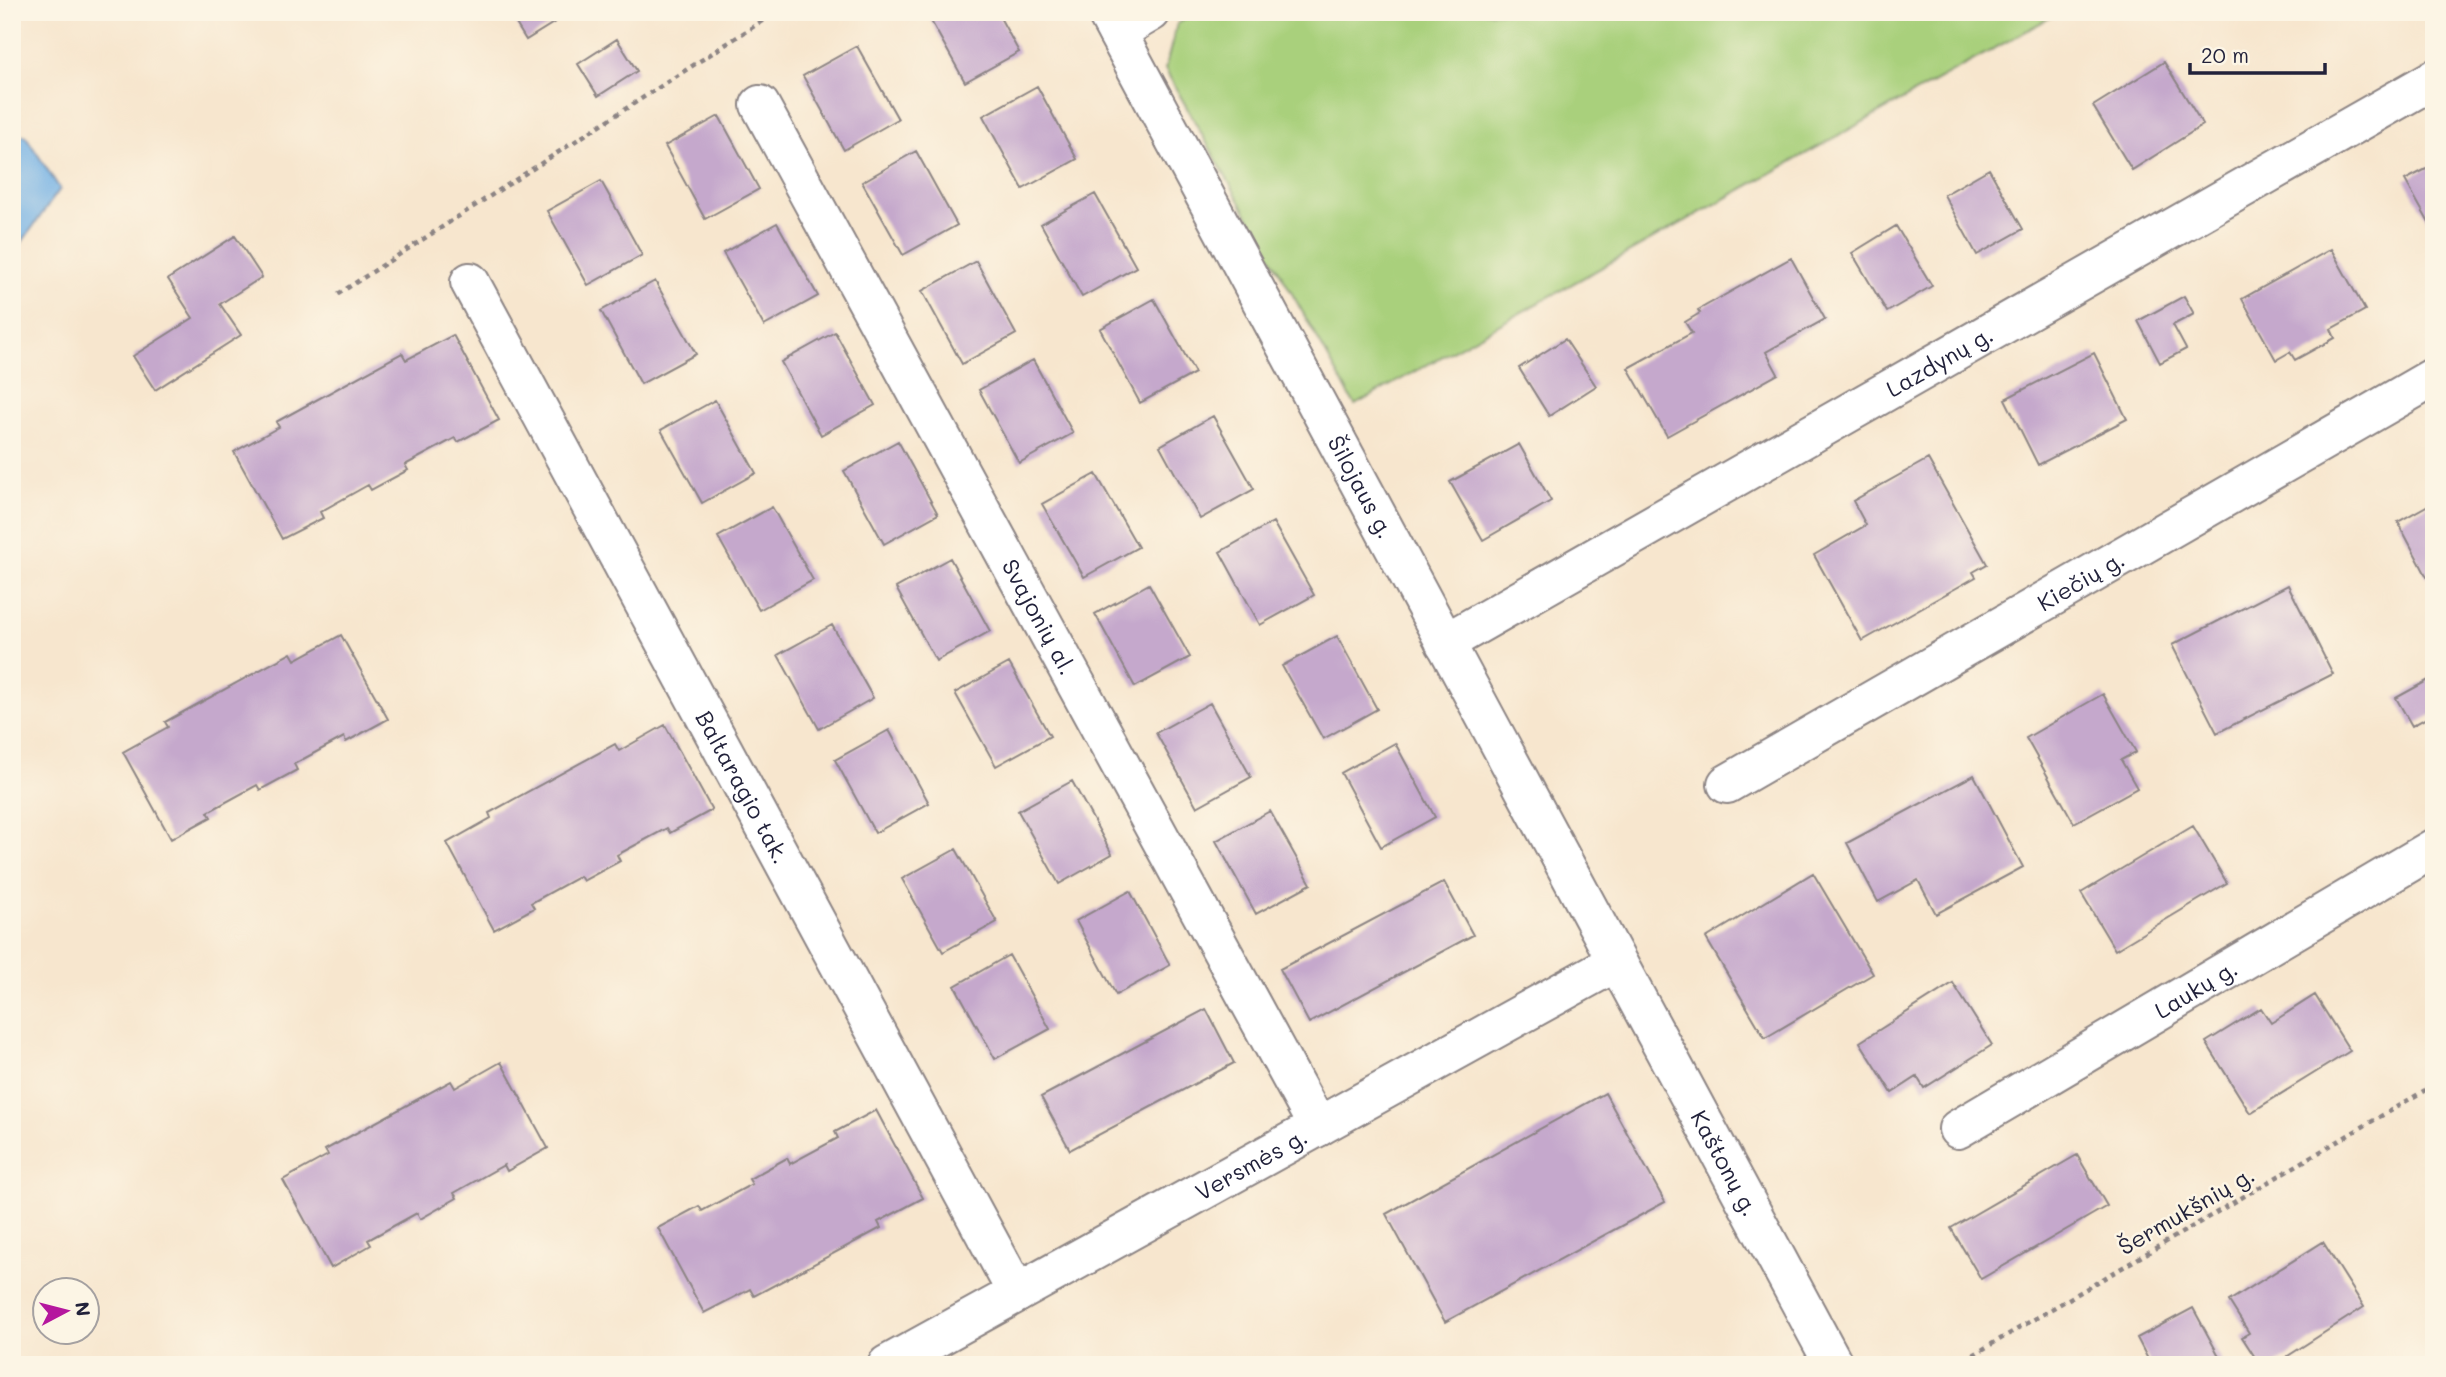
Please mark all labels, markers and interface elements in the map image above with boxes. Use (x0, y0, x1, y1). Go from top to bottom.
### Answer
scale bar (2190, 32, 2325, 76)
text: 20 m (2201, 41, 2249, 68)
street label: Lazdynų g. (1880, 319, 1998, 404)
street label: Šilojaus g. (1321, 430, 1401, 543)
street label: Kiečių g. (2032, 544, 2130, 617)
street label: Svajonių al. (996, 554, 1083, 680)
street label: Baltaragio tak. (690, 705, 797, 869)
street label: Laukų g. (2149, 953, 2243, 1025)
street label: Kaštonų g. (1685, 1105, 1766, 1221)
street label: Versmės g. (1190, 1121, 1312, 1207)
street label: Šermukšnių g. (2112, 1159, 2260, 1261)
north arrow (32, 1276, 102, 1346)
text: N (70, 1300, 97, 1318)

